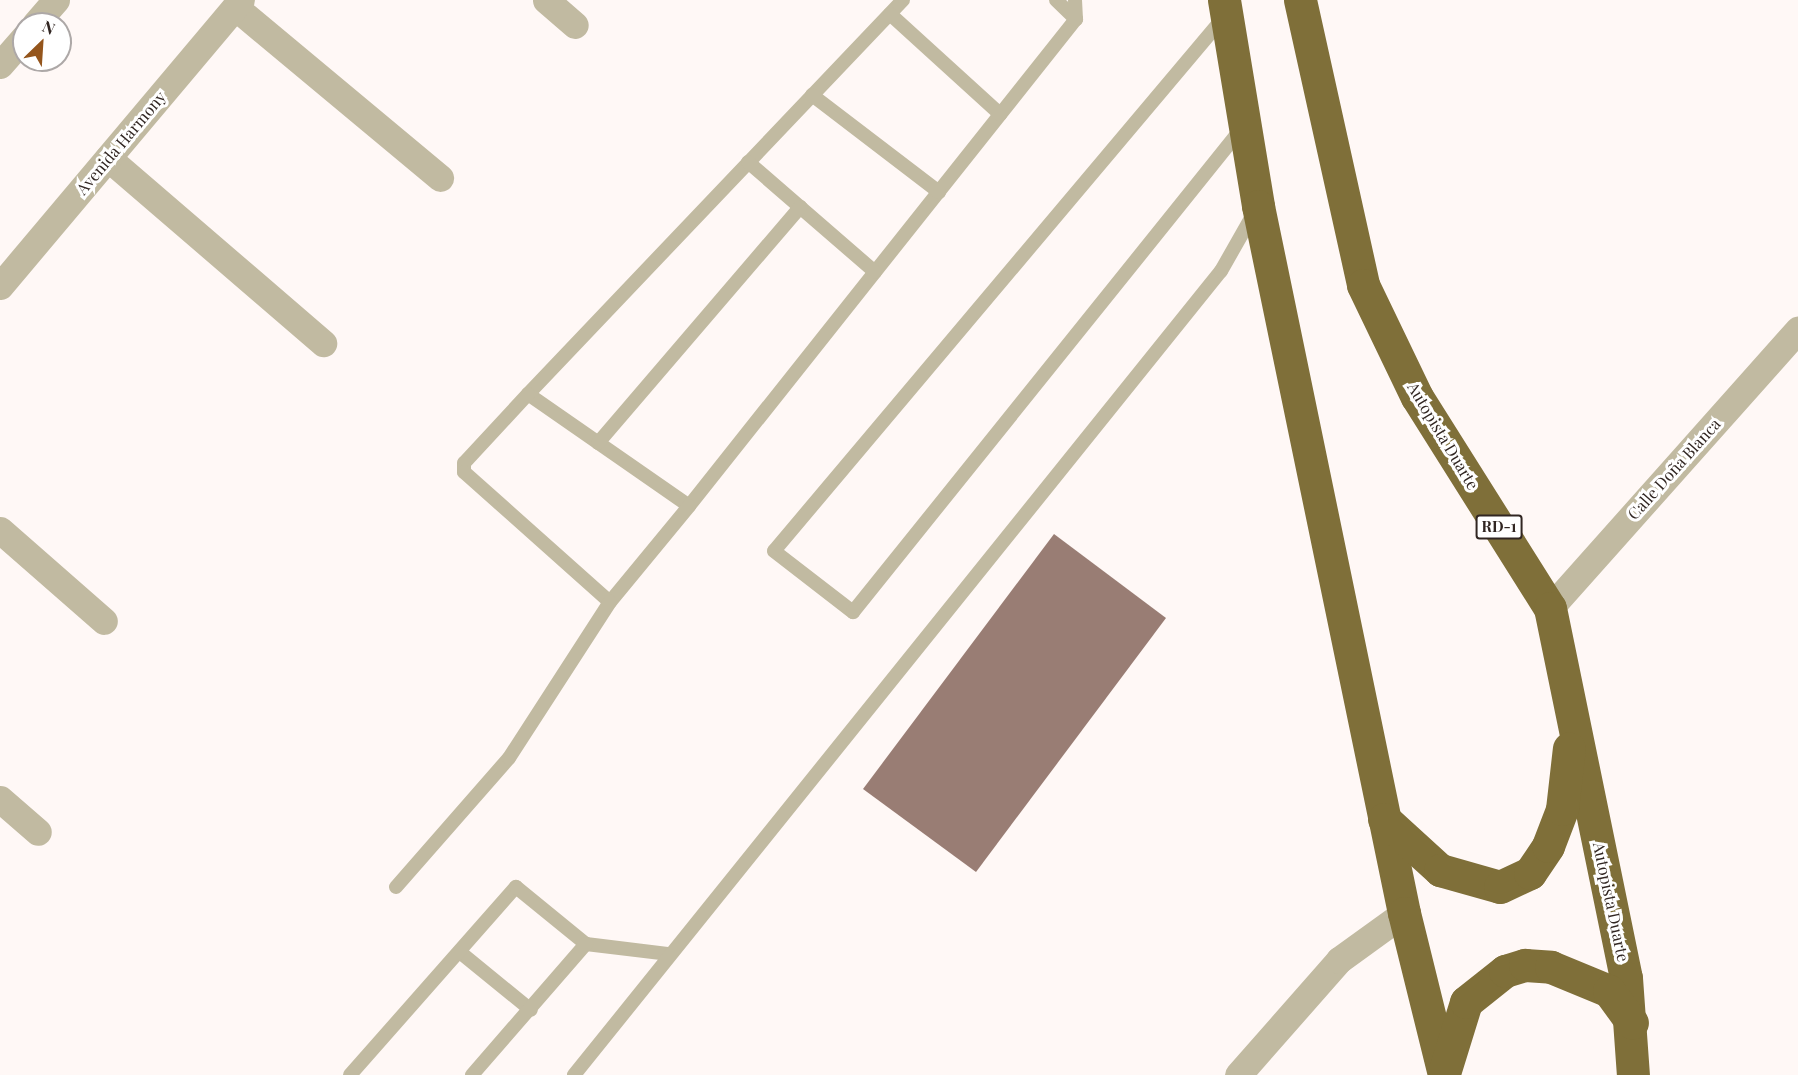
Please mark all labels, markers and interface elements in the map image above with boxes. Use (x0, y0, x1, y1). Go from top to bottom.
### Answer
north arrow (12, 12, 72, 72)
text: N (39, 15, 59, 39)
street label: Avenida Harmony (72, 87, 170, 199)
street label: Autopista Duarte (1403, 379, 1483, 493)
street label: Calle Doña Blanca (1624, 414, 1724, 524)
road number: RD-1 (1475, 515, 1523, 539)
street label: Autopista Duarte (1589, 840, 1633, 964)

